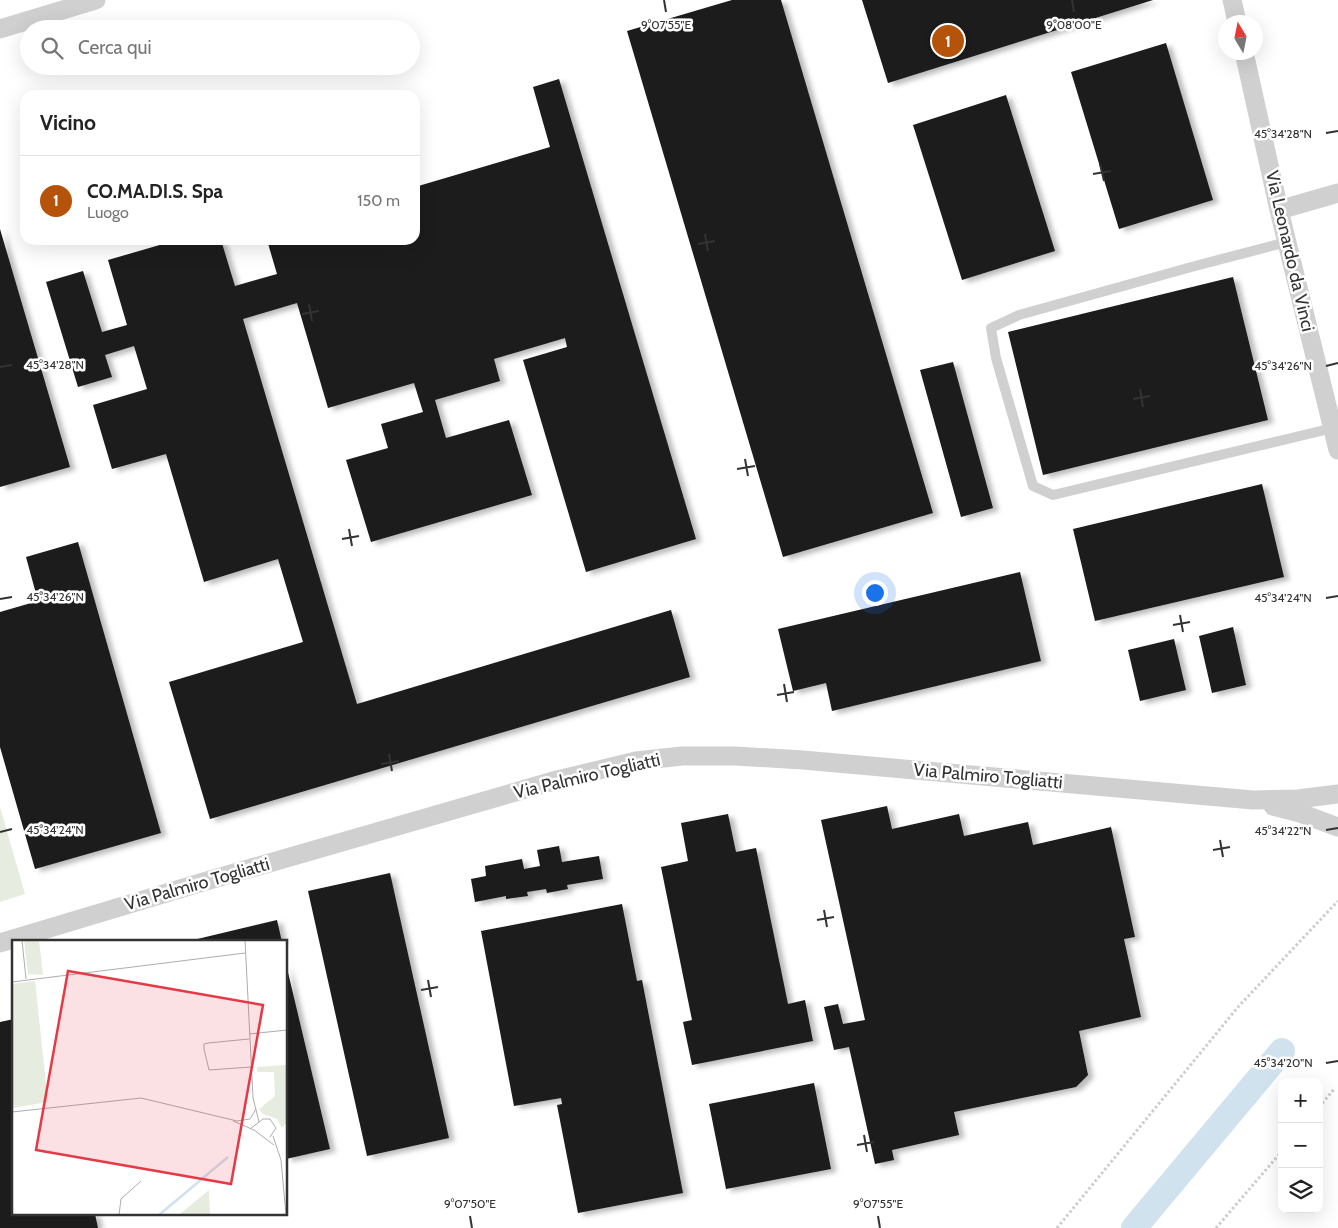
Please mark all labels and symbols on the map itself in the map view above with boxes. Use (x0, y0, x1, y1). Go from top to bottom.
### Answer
north arrow (1218, 15, 1263, 60)
text: 9°07'55"E (641, 17, 691, 32)
text: 9°08'00"E (1046, 17, 1102, 32)
pin: 1 (932, 22, 964, 60)
text: 45°34'28"N (1254, 126, 1312, 141)
street label: Via Leonardo da Vinci (1261, 168, 1319, 334)
text: 45°34'28"N (26, 357, 84, 372)
text: 45°34'26"N (1254, 358, 1312, 373)
your location (862, 580, 888, 606)
text: 45°34'26"N (26, 589, 84, 604)
text: 45°34'24"N (1254, 590, 1312, 605)
street label: Via Palmiro Togliatti (512, 748, 662, 804)
street label: Via Palmiro Togliatti (912, 759, 1064, 793)
text: 45°34'24"N (26, 822, 84, 837)
text: 45°34'22"N (1254, 823, 1312, 838)
street label: Via Palmiro Togliatti (122, 853, 272, 915)
inset map (12, 940, 288, 1216)
text: 45°34'20"N (1253, 1055, 1313, 1070)
text: 9°07'50"E (444, 1196, 496, 1211)
text: 9°07'55"E (853, 1196, 903, 1211)

